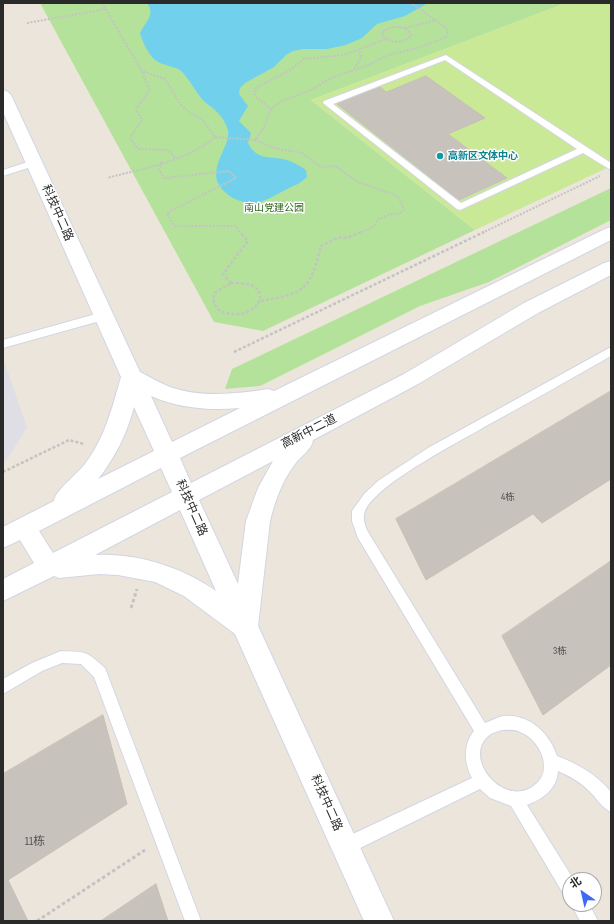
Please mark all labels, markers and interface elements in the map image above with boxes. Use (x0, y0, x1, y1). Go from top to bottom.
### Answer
place label: 高新区文体中心 (448, 150, 518, 162)
marker: 高新区文体中心 (435, 151, 445, 161)
street label: 科技中二路 (38, 183, 76, 243)
park label: 南山党建公园 (244, 202, 304, 214)
street label: 高新中二道 (279, 412, 339, 452)
street label: 科技中二路 (172, 478, 210, 538)
house number: 4栋 (501, 491, 515, 503)
house number: 3栋 (553, 645, 567, 657)
street label: 科技中二路 (307, 773, 345, 833)
house number: 11栋 (25, 835, 45, 849)
north arrow (562, 872, 602, 912)
text: 北 (567, 874, 584, 891)

